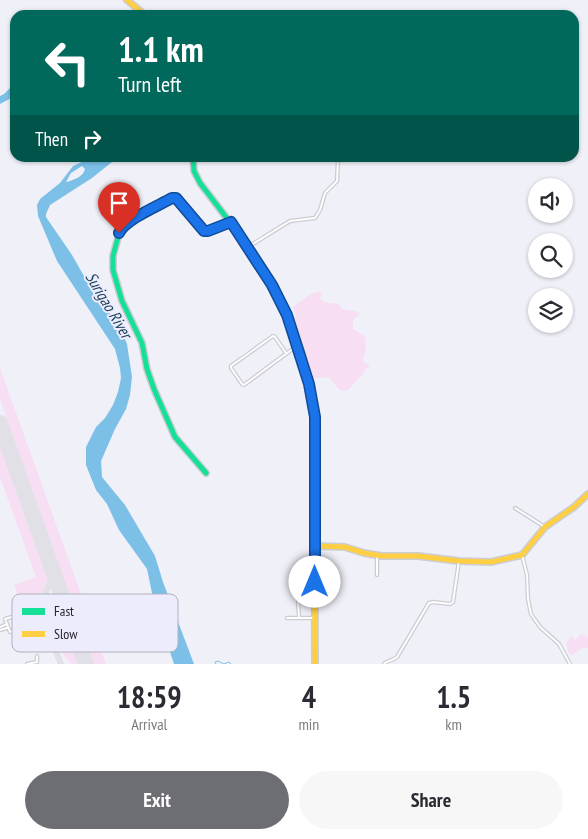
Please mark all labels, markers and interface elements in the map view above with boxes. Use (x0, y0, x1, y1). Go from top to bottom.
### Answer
text: 1.1 km (118, 26, 204, 72)
icon: left (35, 30, 100, 95)
text: Turn left (118, 70, 182, 98)
icon: right (78, 125, 106, 153)
text: Then (35, 127, 68, 151)
map controls (528, 178, 573, 333)
button: sound (528, 178, 573, 223)
pin (98, 182, 140, 233)
icon: arrive (105, 189, 133, 217)
button: search (528, 233, 573, 278)
water label: Surigao River (81, 268, 138, 344)
button: layers (528, 288, 573, 333)
position arrow (288, 555, 340, 607)
legend (12, 594, 178, 652)
text: Fast (54, 602, 74, 620)
text: Slow (54, 625, 78, 643)
text: 18:59 (117, 677, 182, 716)
text: 4 (302, 677, 316, 716)
text: 1.5 (436, 677, 471, 716)
text: Arrival (131, 714, 167, 734)
text: min (298, 714, 319, 734)
text: km (445, 714, 462, 734)
button: Exit (25, 771, 289, 829)
button: Share (299, 771, 563, 829)

